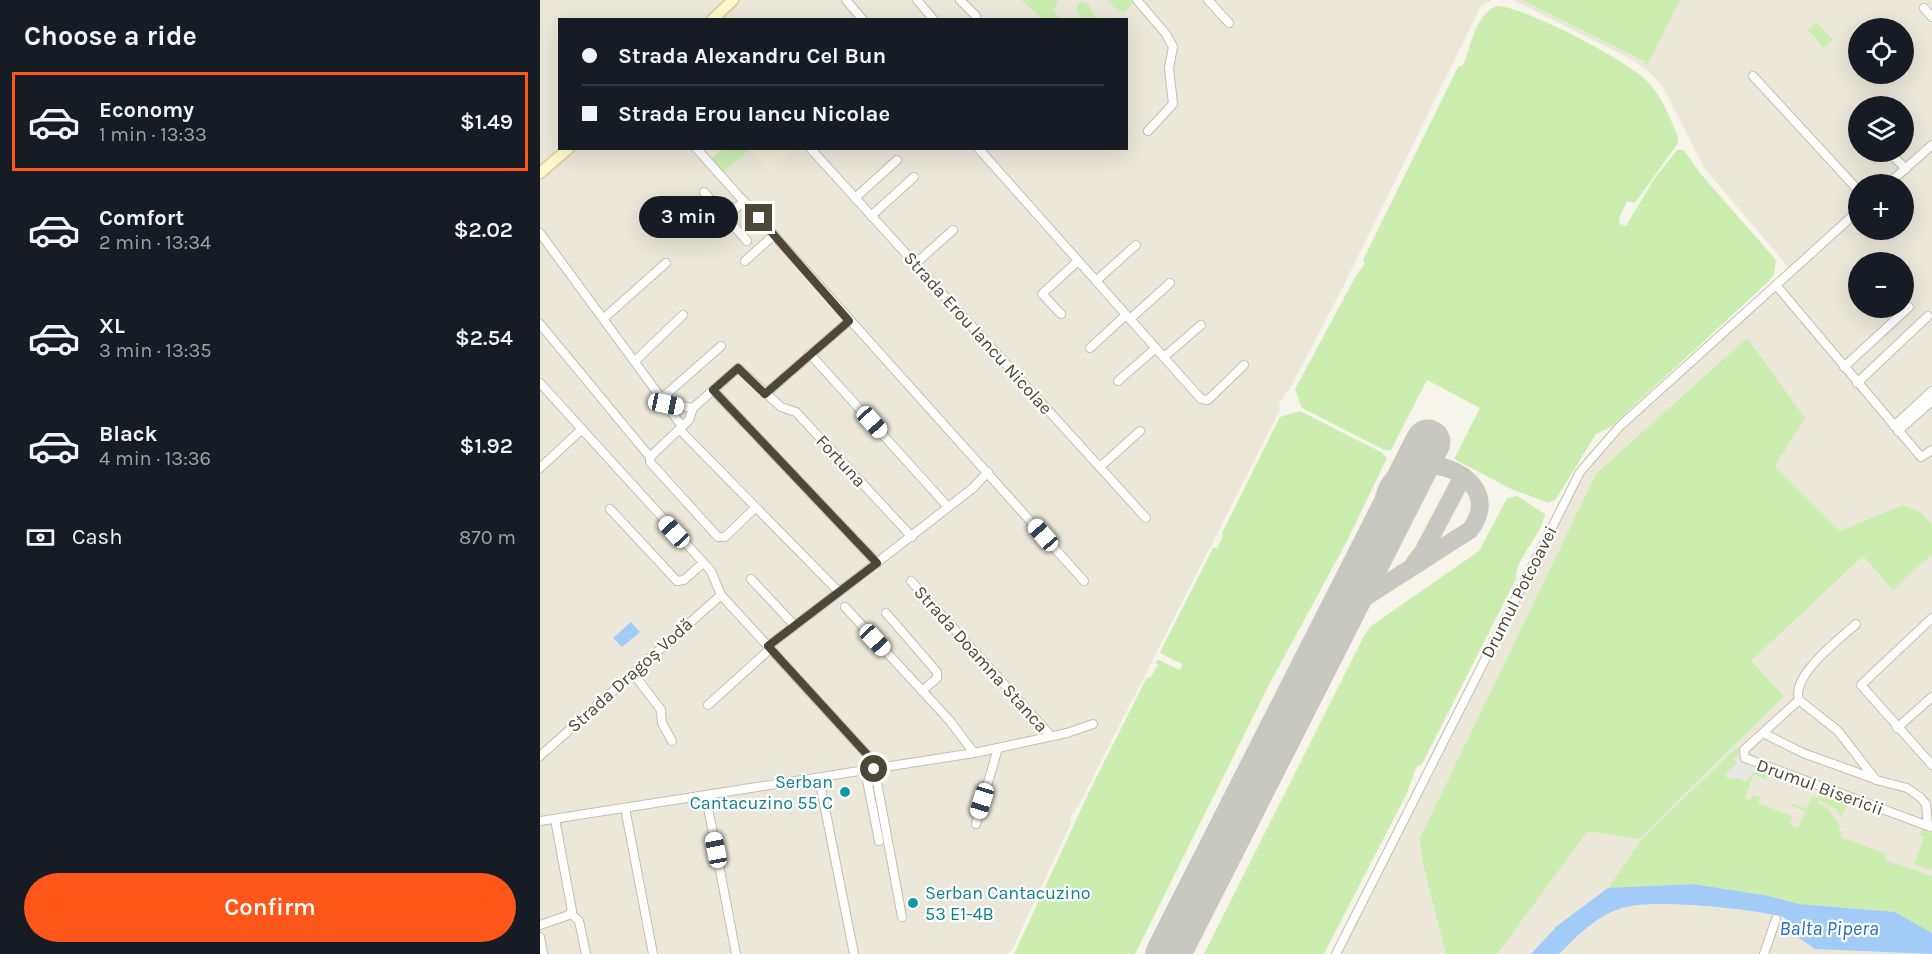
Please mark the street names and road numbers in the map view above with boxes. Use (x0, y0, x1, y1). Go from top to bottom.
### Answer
street label: Strada Erou Iancu Nicolae (899, 247, 1057, 419)
street label: Fortuna (811, 430, 871, 492)
street label: Drumul Potcoavei (1476, 522, 1562, 662)
street label: Strada Doamna Stanca (909, 581, 1053, 737)
street label: Strada Dragoș Vodă (563, 613, 697, 737)
street label: Drumul Bisericii (1754, 754, 1886, 820)

